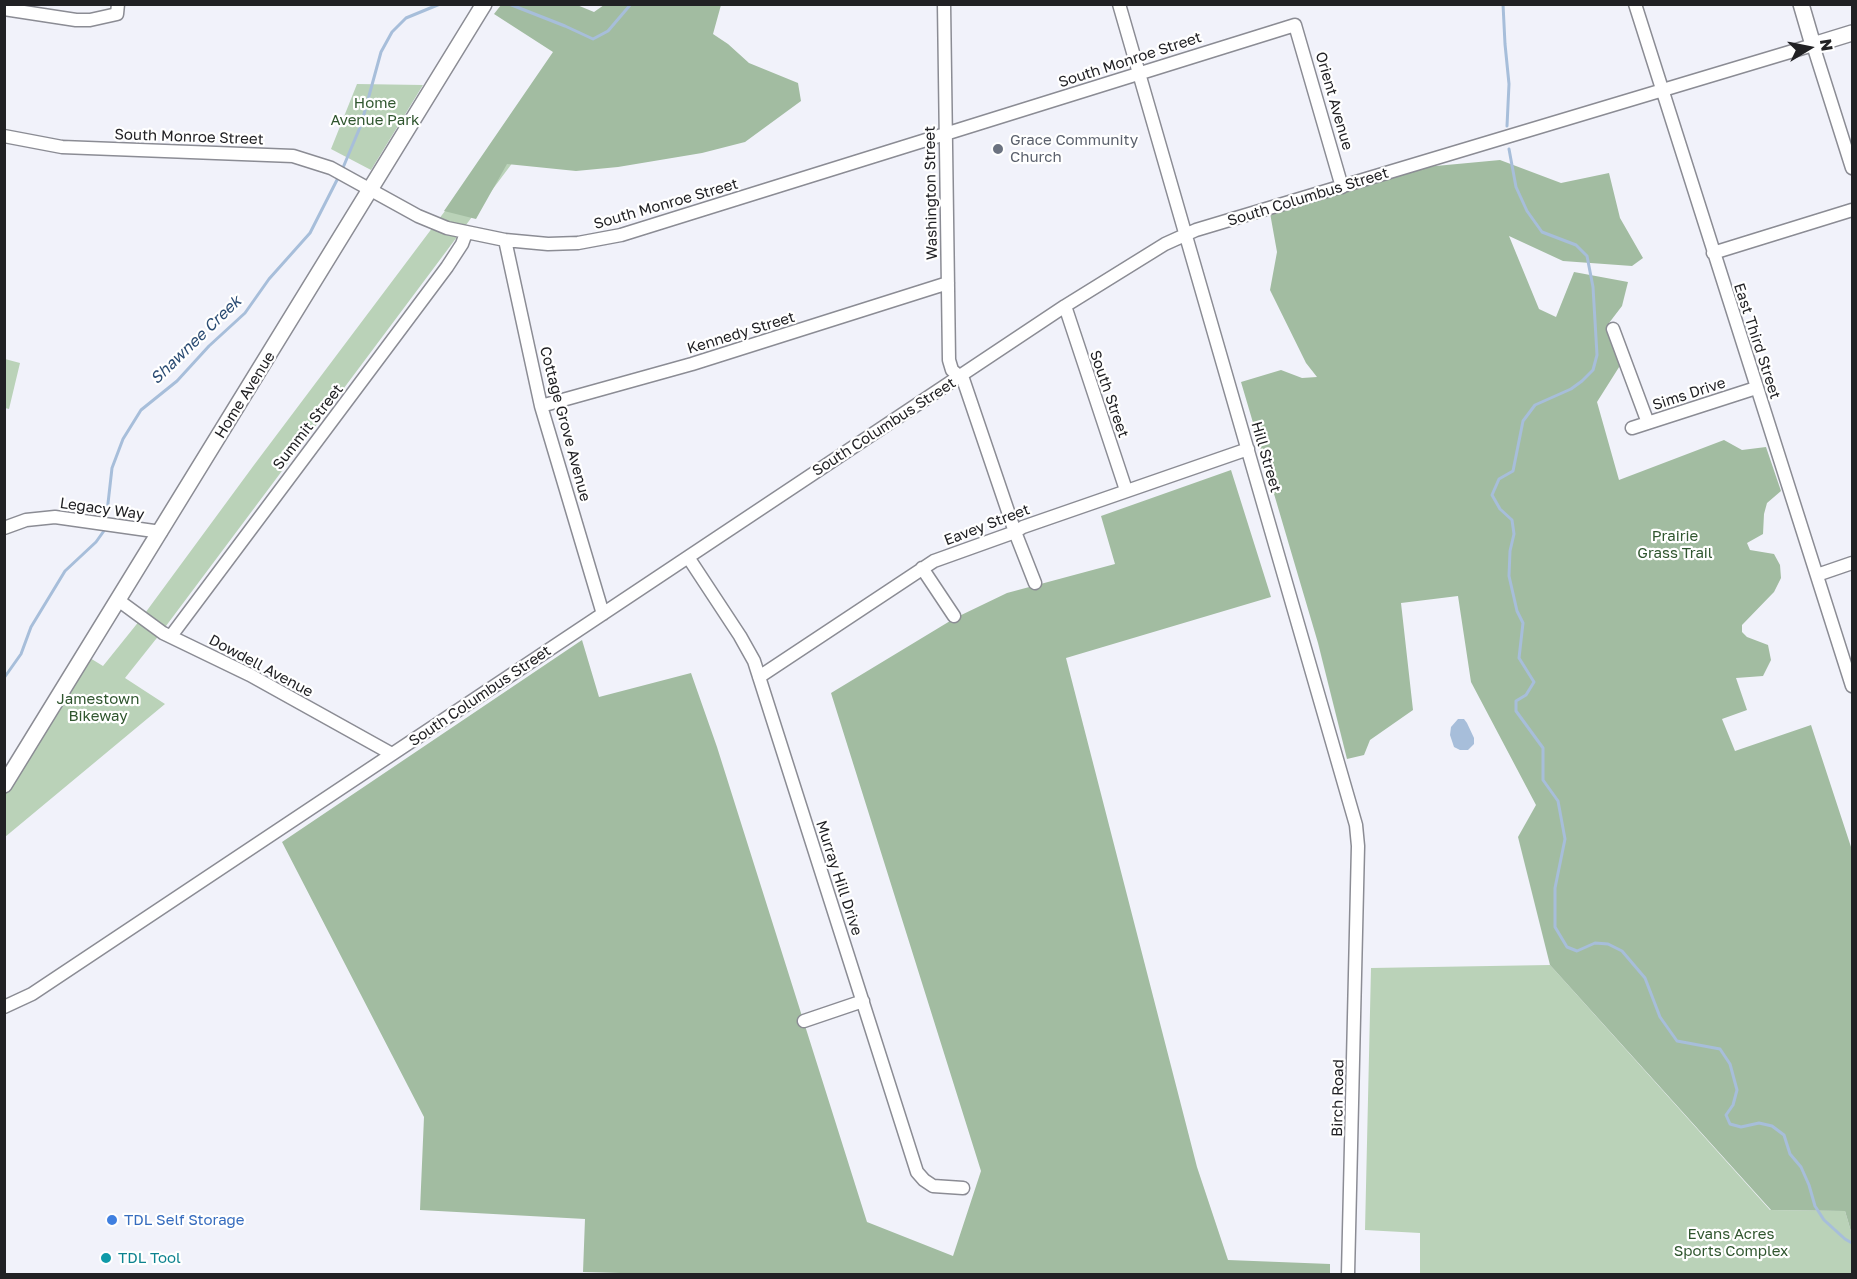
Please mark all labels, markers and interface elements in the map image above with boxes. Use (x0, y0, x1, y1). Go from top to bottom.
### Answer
north arrow (1779, 18, 1839, 78)
street label: South Monroe Street (1056, 28, 1204, 92)
text: N (1816, 37, 1838, 53)
street label: Orient Avenue (1311, 50, 1357, 152)
park label: Home Avenue Park (330, 94, 420, 129)
street label: South Monroe Street (114, 125, 264, 149)
street label: Washington Street (921, 126, 941, 260)
place label: Grace Community Church (1010, 131, 1138, 166)
marker: Grace Community Church (991, 142, 1005, 156)
street label: South Columbus Street (1225, 164, 1391, 230)
street label: South Monroe Street (592, 175, 740, 233)
street label: East Third Street (1730, 281, 1784, 401)
water label: Shawnee Creek (147, 292, 245, 388)
street label: Kennedy Street (685, 308, 797, 358)
street label: Cottage Grove Avenue (536, 345, 594, 503)
street label: Home Avenue (211, 348, 279, 442)
street label: South Street (1086, 348, 1132, 440)
street label: South Columbus Street (809, 374, 959, 480)
street label: Sims Drive (1650, 374, 1728, 414)
street label: Summit Street (269, 381, 347, 473)
street label: Hill Street (1247, 419, 1285, 495)
street label: Legacy Way (59, 494, 145, 524)
street label: Eavey Street (942, 500, 1032, 550)
park label: Prairie Grass Trail (1637, 527, 1713, 562)
street label: Dowdell Avenue (206, 631, 316, 701)
street label: South Columbus Street (406, 642, 554, 750)
park label: Jamestown Bikeway (57, 690, 139, 725)
street label: Murray Hill Drive (812, 818, 866, 938)
street label: Birch Road (1328, 1059, 1348, 1137)
place label: TDL Self Storage (124, 1211, 245, 1229)
marker: TDL Self Storage (105, 1213, 119, 1227)
park label: Evans Acres Sports Complex (1674, 1225, 1788, 1260)
place label: TDL Tool (118, 1249, 181, 1267)
marker: TDL Tool (99, 1251, 113, 1265)

